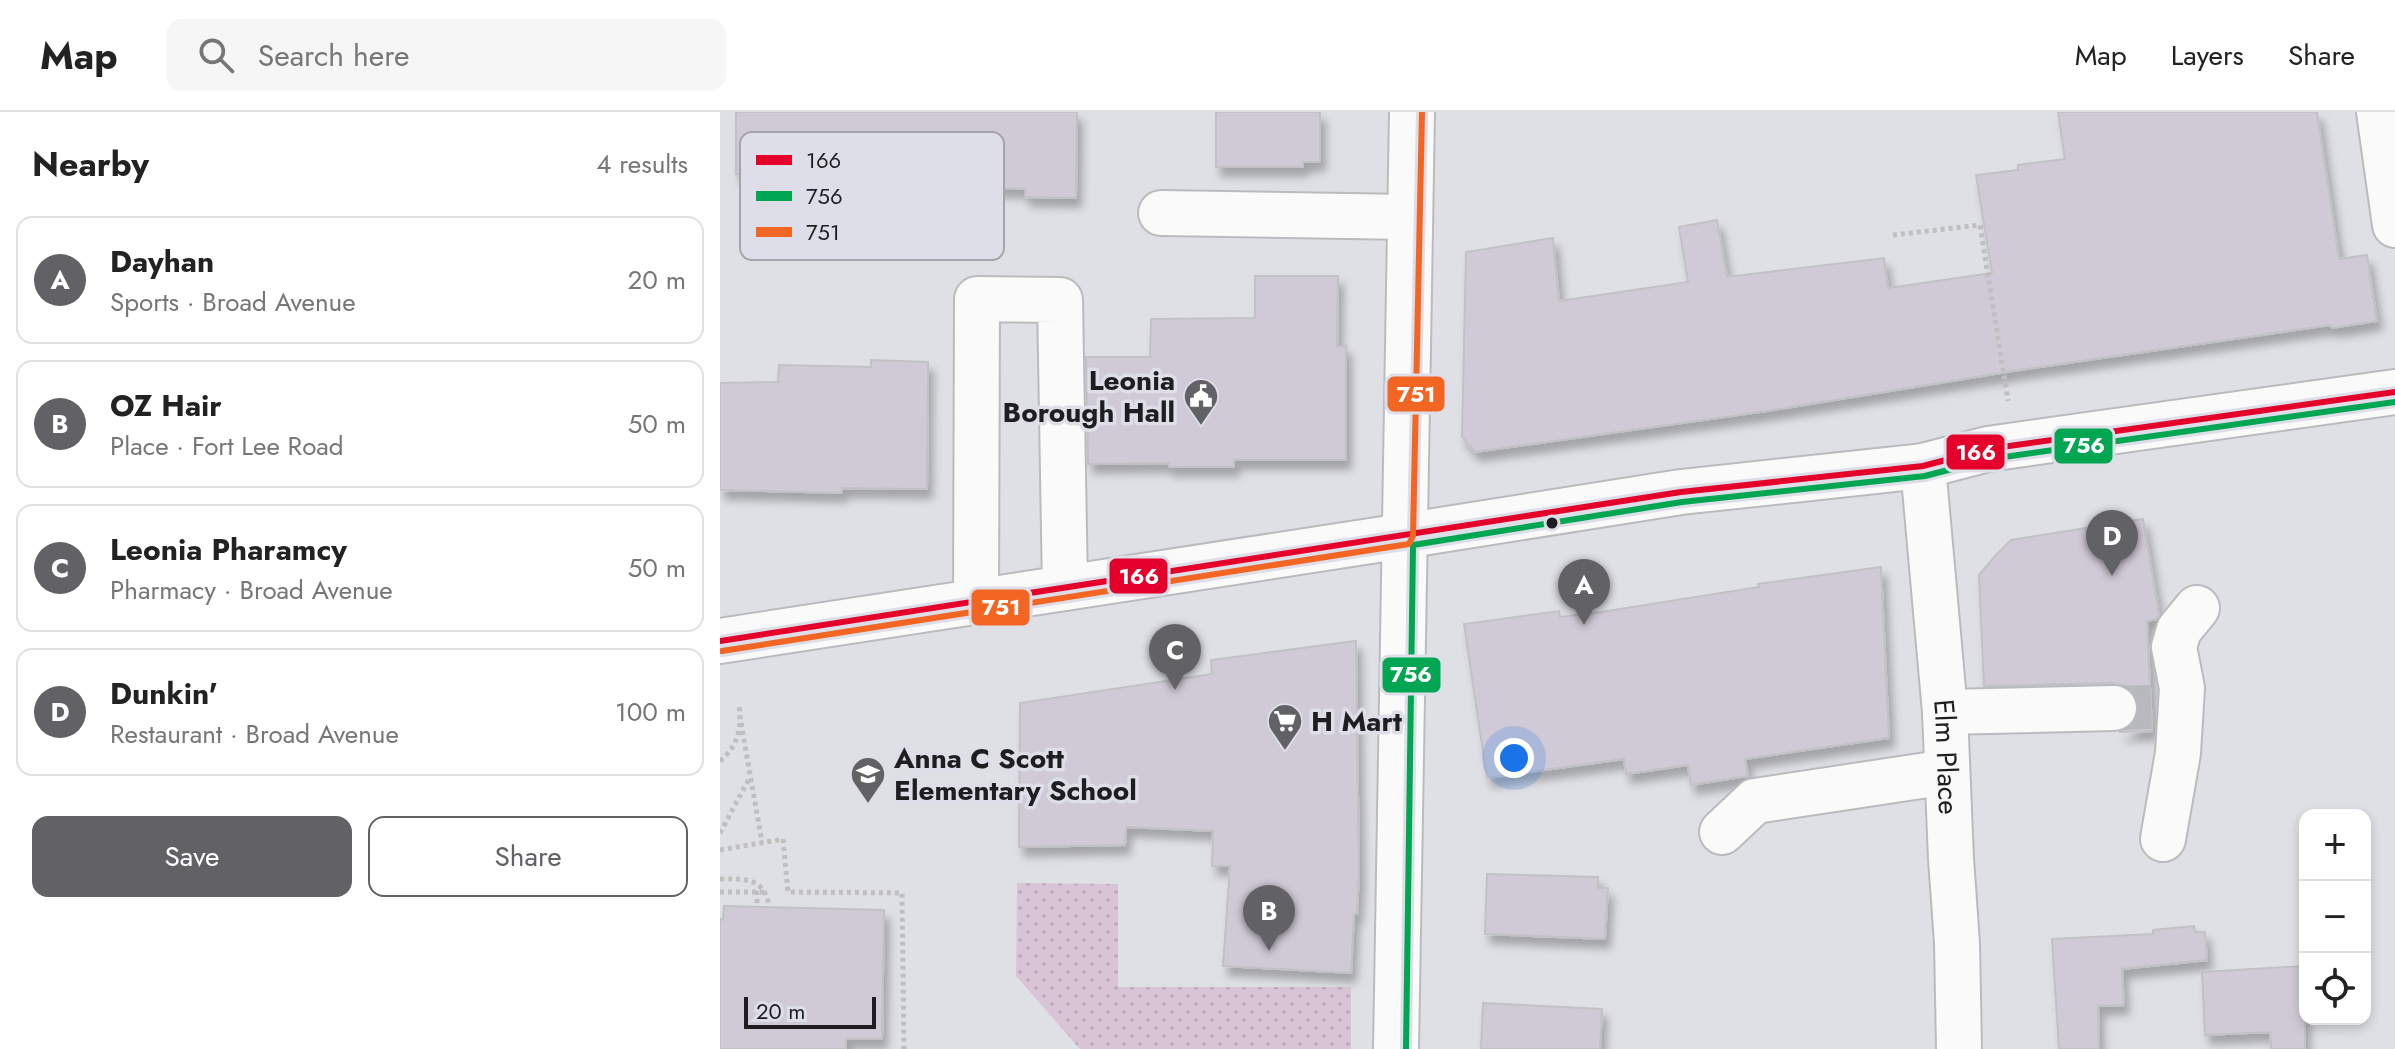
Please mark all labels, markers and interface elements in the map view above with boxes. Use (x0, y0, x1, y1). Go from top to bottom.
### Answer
search box (166, 19, 726, 91)
text: Map (40, 28, 118, 83)
icon: search (194, 33, 238, 77)
text: Search here (258, 34, 410, 77)
text: Map (2075, 35, 2127, 76)
text: Layers (2171, 35, 2244, 76)
text: Share (2288, 35, 2355, 76)
legend (740, 132, 1004, 260)
text: Nearby (32, 140, 149, 189)
text: 166 (806, 144, 841, 176)
text: 4 results (596, 145, 688, 183)
text: 756 (806, 180, 843, 212)
text: 751 (806, 216, 840, 248)
text: Dayhan (110, 240, 214, 283)
text: A (50, 261, 70, 299)
text: 20 m (628, 261, 686, 299)
text: Sports · Broad Avenue (110, 283, 356, 321)
place label: Leonia Borough Hall (1003, 360, 1175, 433)
line badge: 751 (1386, 375, 1446, 413)
public building icon: Leonia Borough Hall (1182, 377, 1220, 427)
text: 751 (1397, 378, 1435, 410)
text: OZ Hair (110, 384, 222, 427)
text: B (51, 405, 69, 443)
text: 50 m (628, 405, 686, 443)
text: Place · Fort Lee Road (110, 427, 344, 465)
line badge: 756 (2053, 427, 2114, 465)
text: 756 (2063, 429, 2105, 461)
line badge: 166 (1945, 433, 2006, 471)
text: 166 (1956, 436, 1996, 468)
pin: D (2086, 510, 2138, 576)
unlabelled marker (1544, 515, 1560, 531)
text: Leonia Pharamcy (110, 528, 347, 571)
text: C (51, 549, 69, 587)
text: 50 m (628, 549, 686, 587)
line badge: 166 (1108, 557, 1169, 595)
pin: A (1558, 559, 1610, 625)
text: 166 (1119, 560, 1159, 592)
text: Pharmacy · Broad Avenue (110, 571, 393, 609)
line badge: 751 (970, 588, 1031, 627)
text: 751 (982, 591, 1020, 623)
pin: C (1149, 624, 1201, 690)
line badge: 756 (1381, 656, 1442, 694)
text: 756 (1390, 658, 1432, 690)
text: Dunkin' (110, 672, 218, 715)
text: D (50, 693, 70, 731)
text: 100 m (615, 693, 686, 731)
street label: Elm Place (1923, 698, 1969, 815)
place label: H Mart (1311, 701, 1402, 742)
supermarket icon: H Mart (1266, 702, 1304, 752)
text: Restaurant · Broad Avenue (110, 715, 399, 753)
place label: Anna C Scott Elementary School (893, 738, 1137, 811)
your location (1494, 738, 1534, 778)
school or university icon: Anna C Scott Elementary School (849, 755, 887, 805)
map controls (2299, 809, 2371, 1025)
button: + (2299, 809, 2371, 881)
button: Save (32, 816, 352, 897)
button: Share (368, 816, 688, 897)
button: − (2299, 881, 2371, 953)
pin: B (1243, 885, 1295, 951)
button: locate (2299, 953, 2371, 1025)
scale bar (744, 993, 876, 1029)
text: 20 m (756, 995, 805, 1027)

